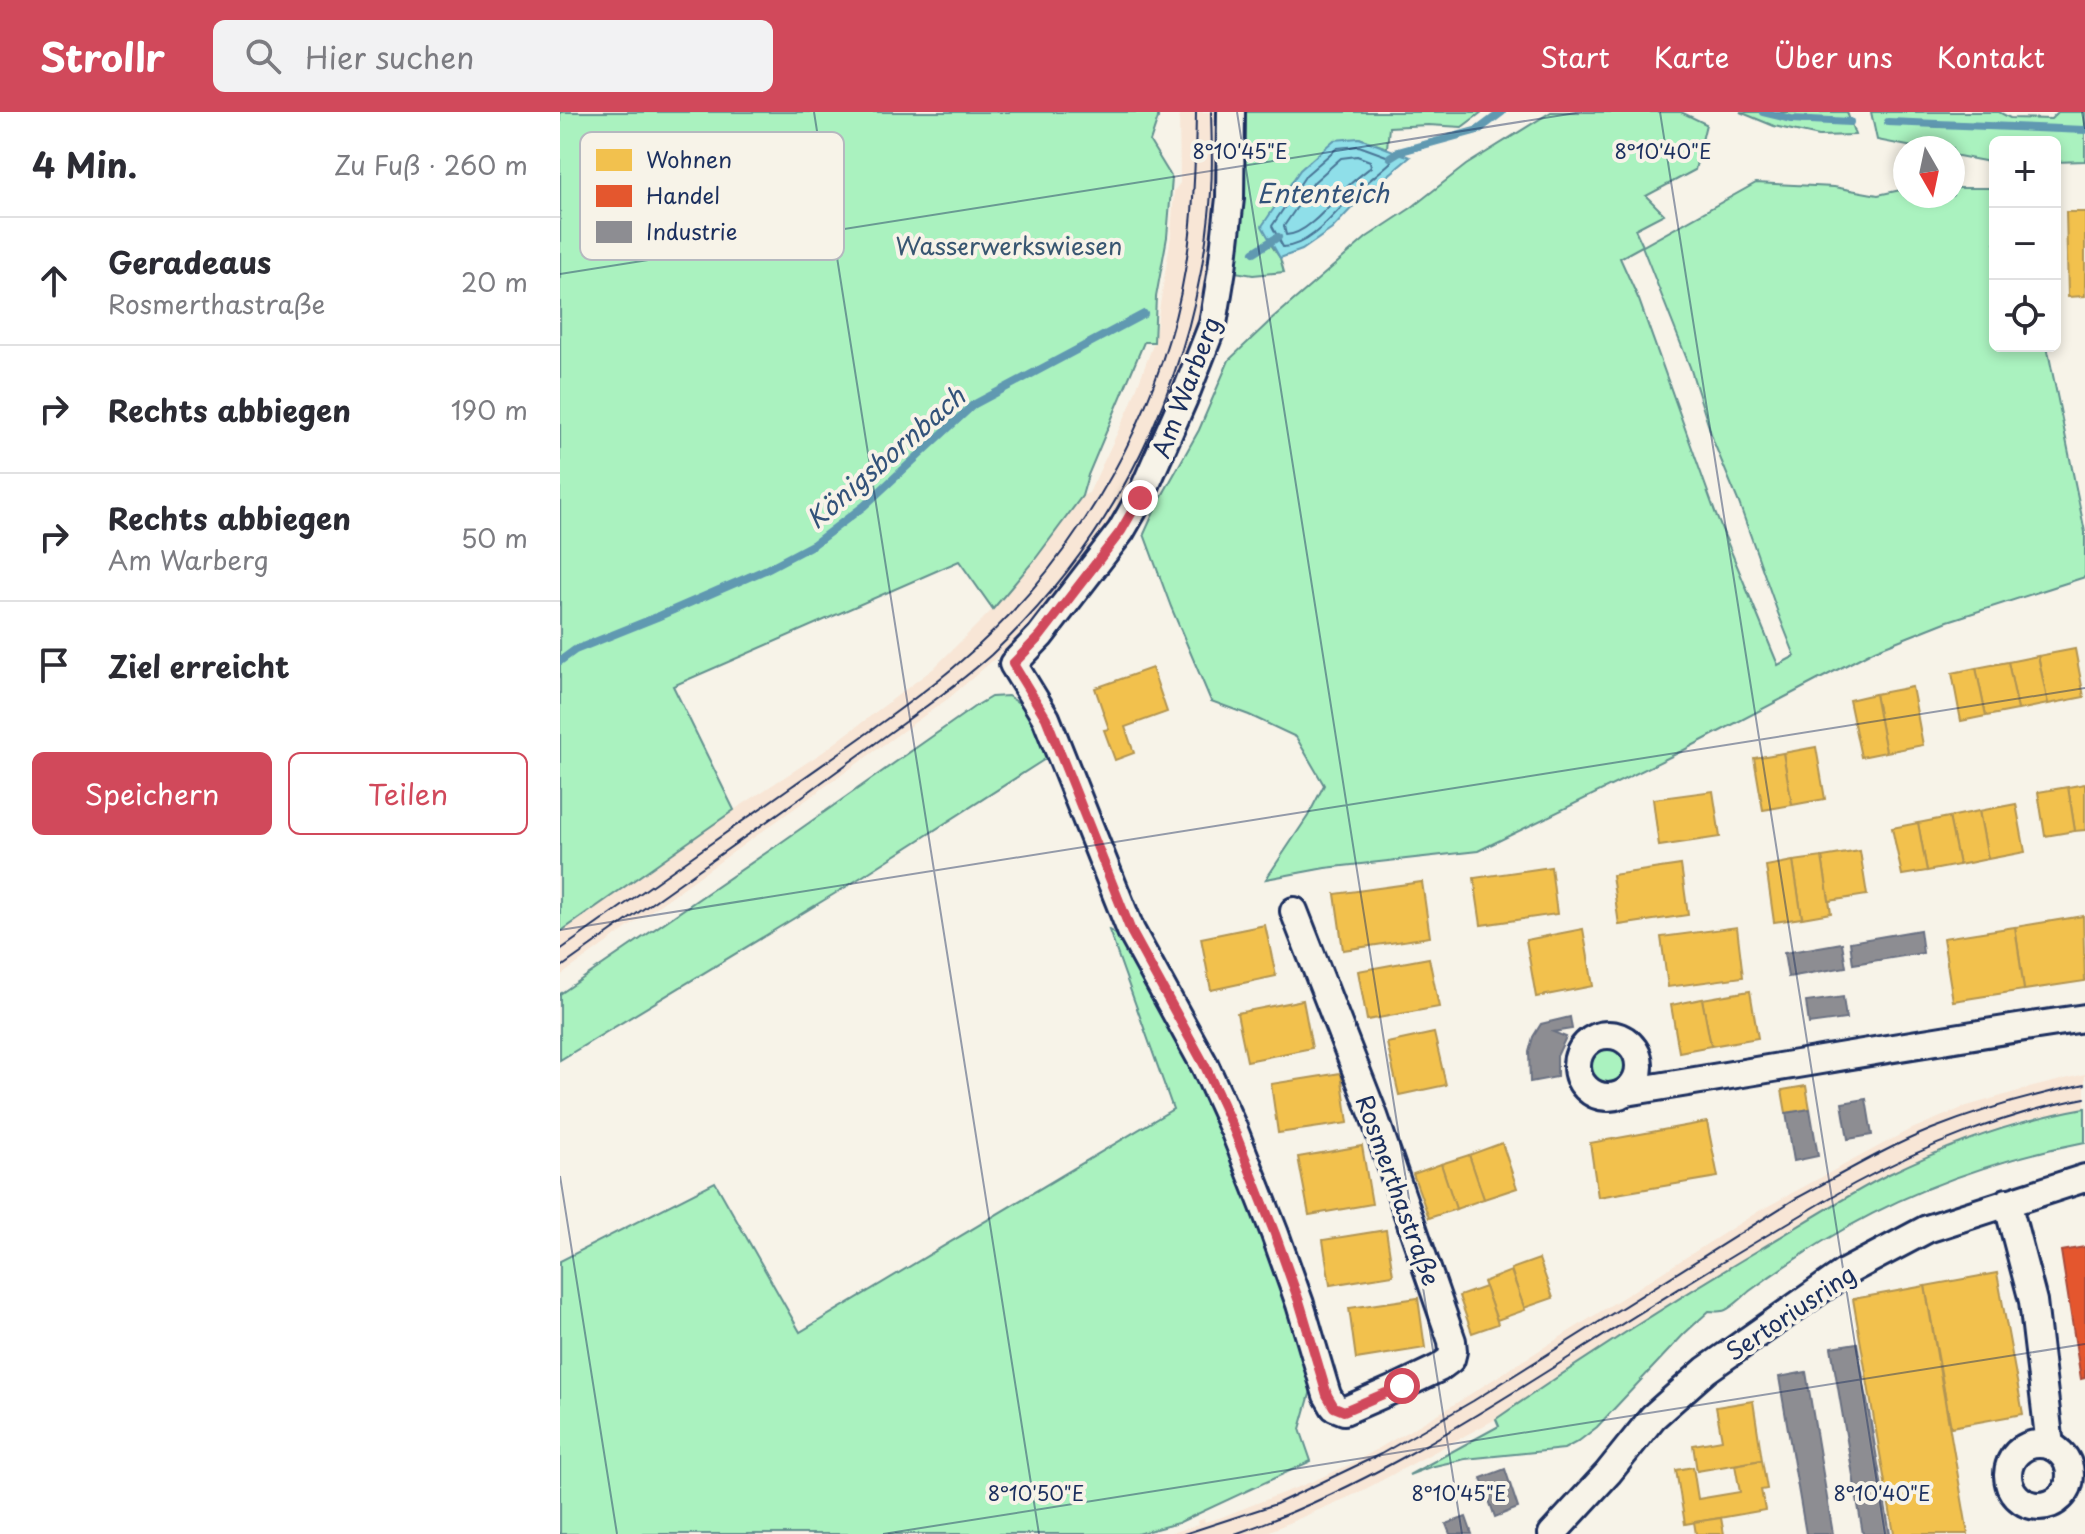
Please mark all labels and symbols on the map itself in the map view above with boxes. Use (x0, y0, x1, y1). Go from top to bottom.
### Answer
legend (580, 132, 844, 260)
text: 8°10'45"E (1192, 136, 1288, 166)
text: 8°10'40"E (1614, 136, 1712, 166)
north arrow (1893, 136, 1965, 208)
text: Wohnen (646, 142, 732, 175)
water label: Ententeich (1257, 173, 1390, 212)
text: Handel (646, 178, 720, 211)
text: Industrie (646, 214, 738, 247)
park label: Wasserwerkswiesen (895, 227, 1123, 263)
street label: Am Warberg (1142, 311, 1228, 463)
water label: Königsbornbach (797, 376, 974, 537)
route end (1122, 480, 1158, 516)
street label: Rosmerthastraße (1348, 1090, 1450, 1290)
street label: Sertoriusring (1718, 1255, 1862, 1369)
route start (1384, 1368, 1420, 1404)
text: 8°10'50"E (988, 1478, 1084, 1508)
text: 8°10'45"E (1411, 1478, 1507, 1508)
text: 8°10'40"E (1833, 1478, 1931, 1508)

